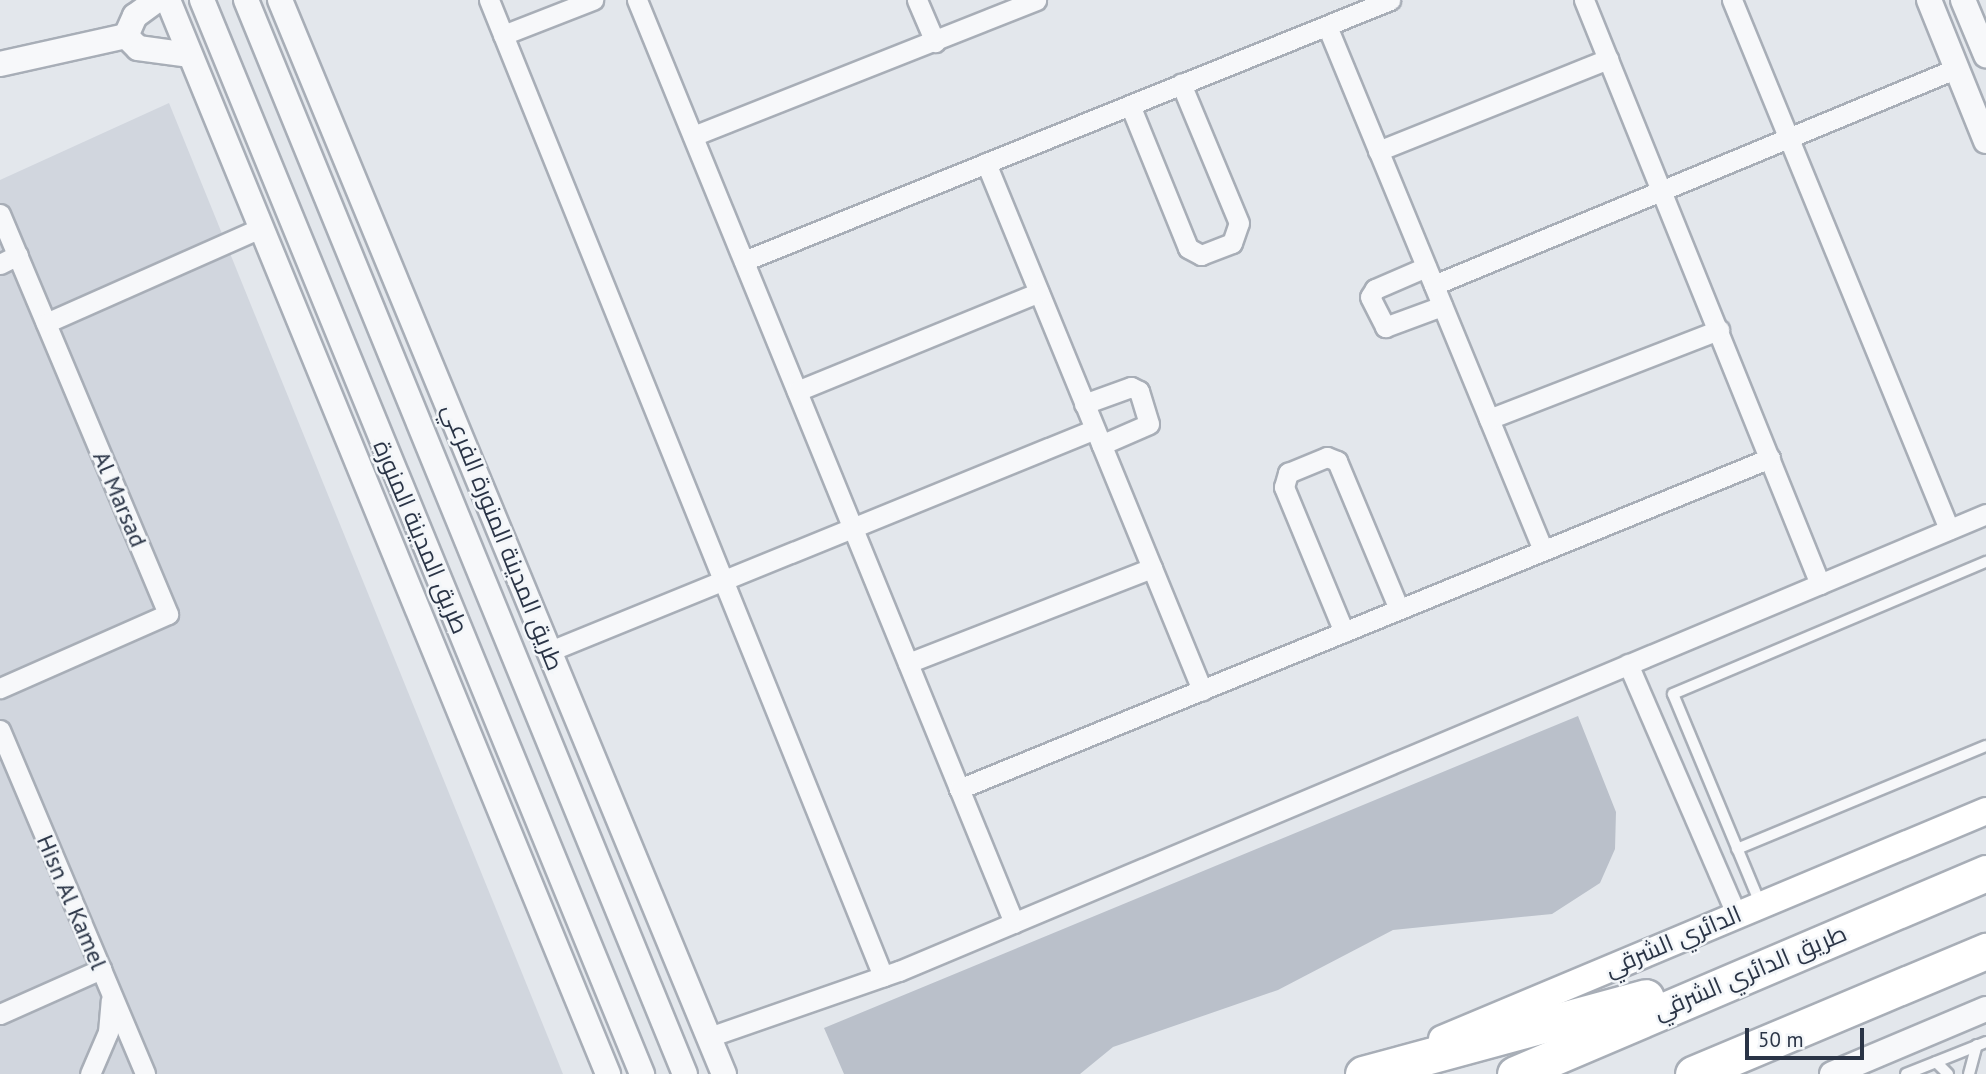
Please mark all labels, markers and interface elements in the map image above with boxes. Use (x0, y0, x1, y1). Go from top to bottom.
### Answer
street label: طريق المدينة المنورة الفرعي (436, 399, 570, 675)
street label: طريق المدينة المنورة (367, 436, 475, 638)
street label: Al Marsad (87, 447, 153, 551)
street label: Hisn Al Kamel (31, 830, 113, 974)
street label: الدائري الشرقي (1600, 899, 1746, 983)
street label: طريق الدائري الشرقي (1649, 918, 1851, 1026)
scale bar (1748, 1014, 1867, 1058)
text: 50 m (1758, 1026, 1804, 1053)

